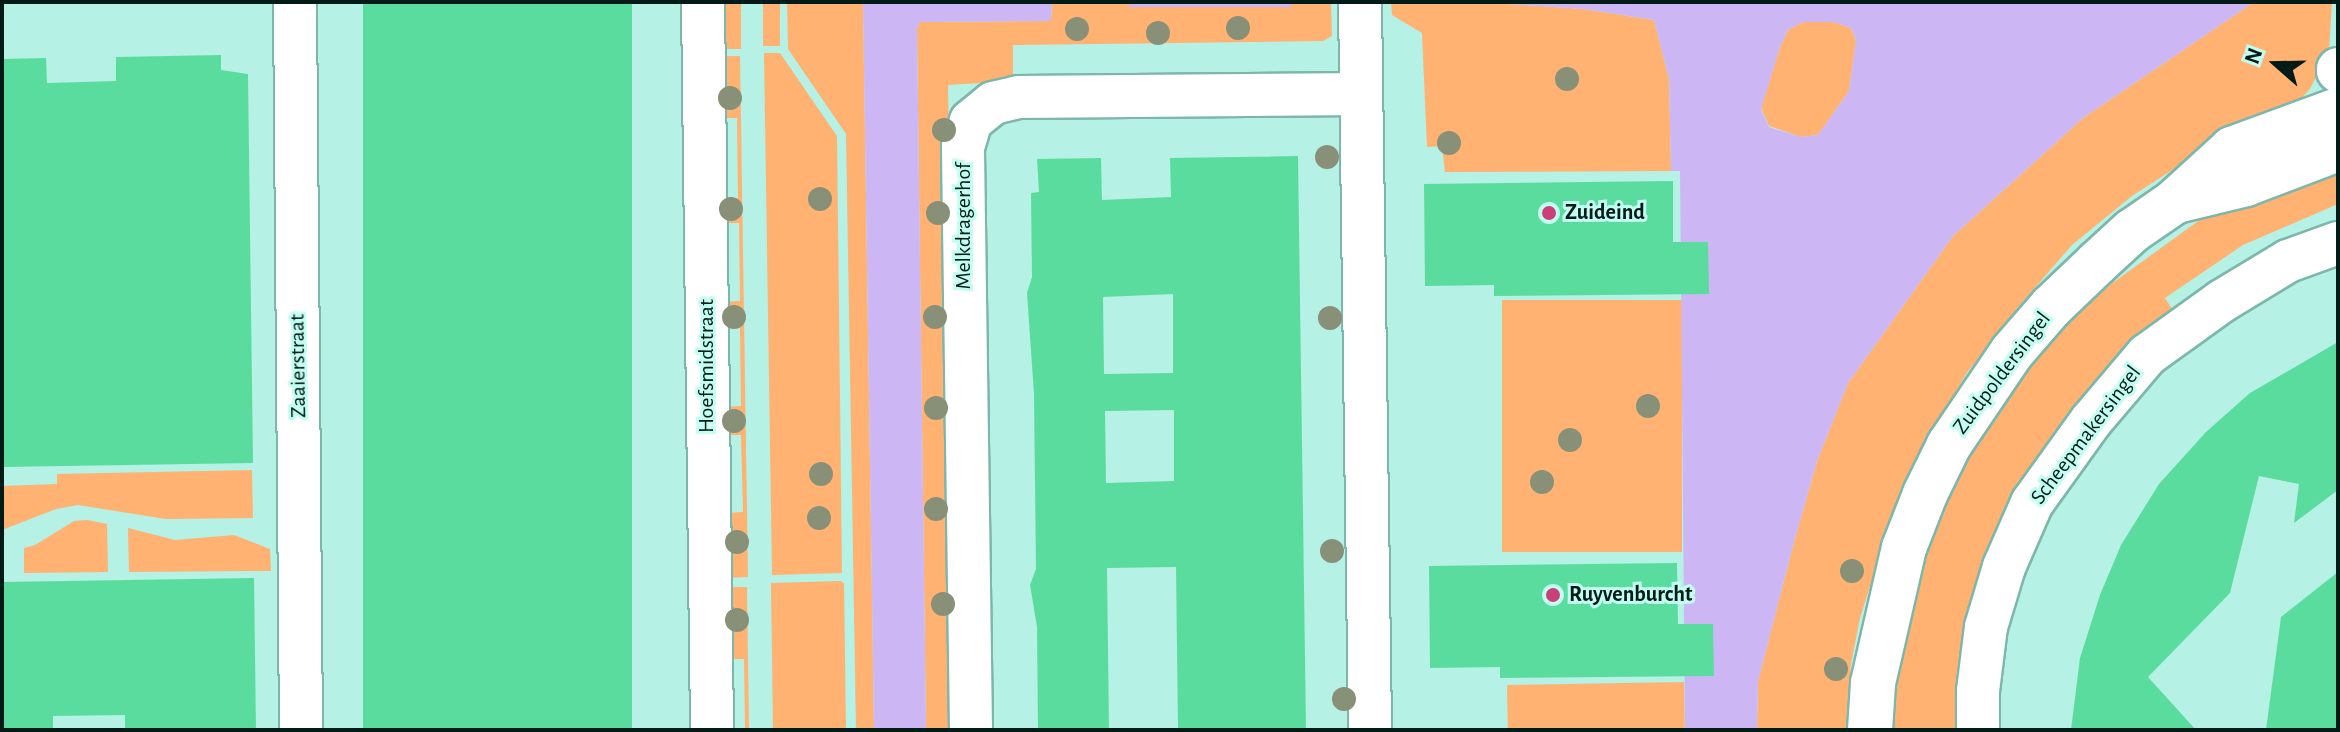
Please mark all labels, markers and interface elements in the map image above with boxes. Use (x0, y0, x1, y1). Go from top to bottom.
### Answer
north arrow (2236, 24, 2316, 104)
text: N (2240, 45, 2266, 67)
street label: Melkdragerhof (951, 162, 977, 290)
place label: Zuideind (1565, 200, 1645, 226)
marker: Zuideind (1540, 204, 1558, 222)
street label: Hoefsmidstraat (694, 299, 720, 433)
street label: Zuidpoldersingel (1947, 307, 2057, 439)
street label: Zaaierstraat (284, 314, 312, 418)
street label: Scheepmakersingel (2025, 360, 2147, 510)
place label: Ruyvenburcht (1569, 582, 1692, 608)
marker: Ruyvenburcht (1544, 586, 1562, 604)

